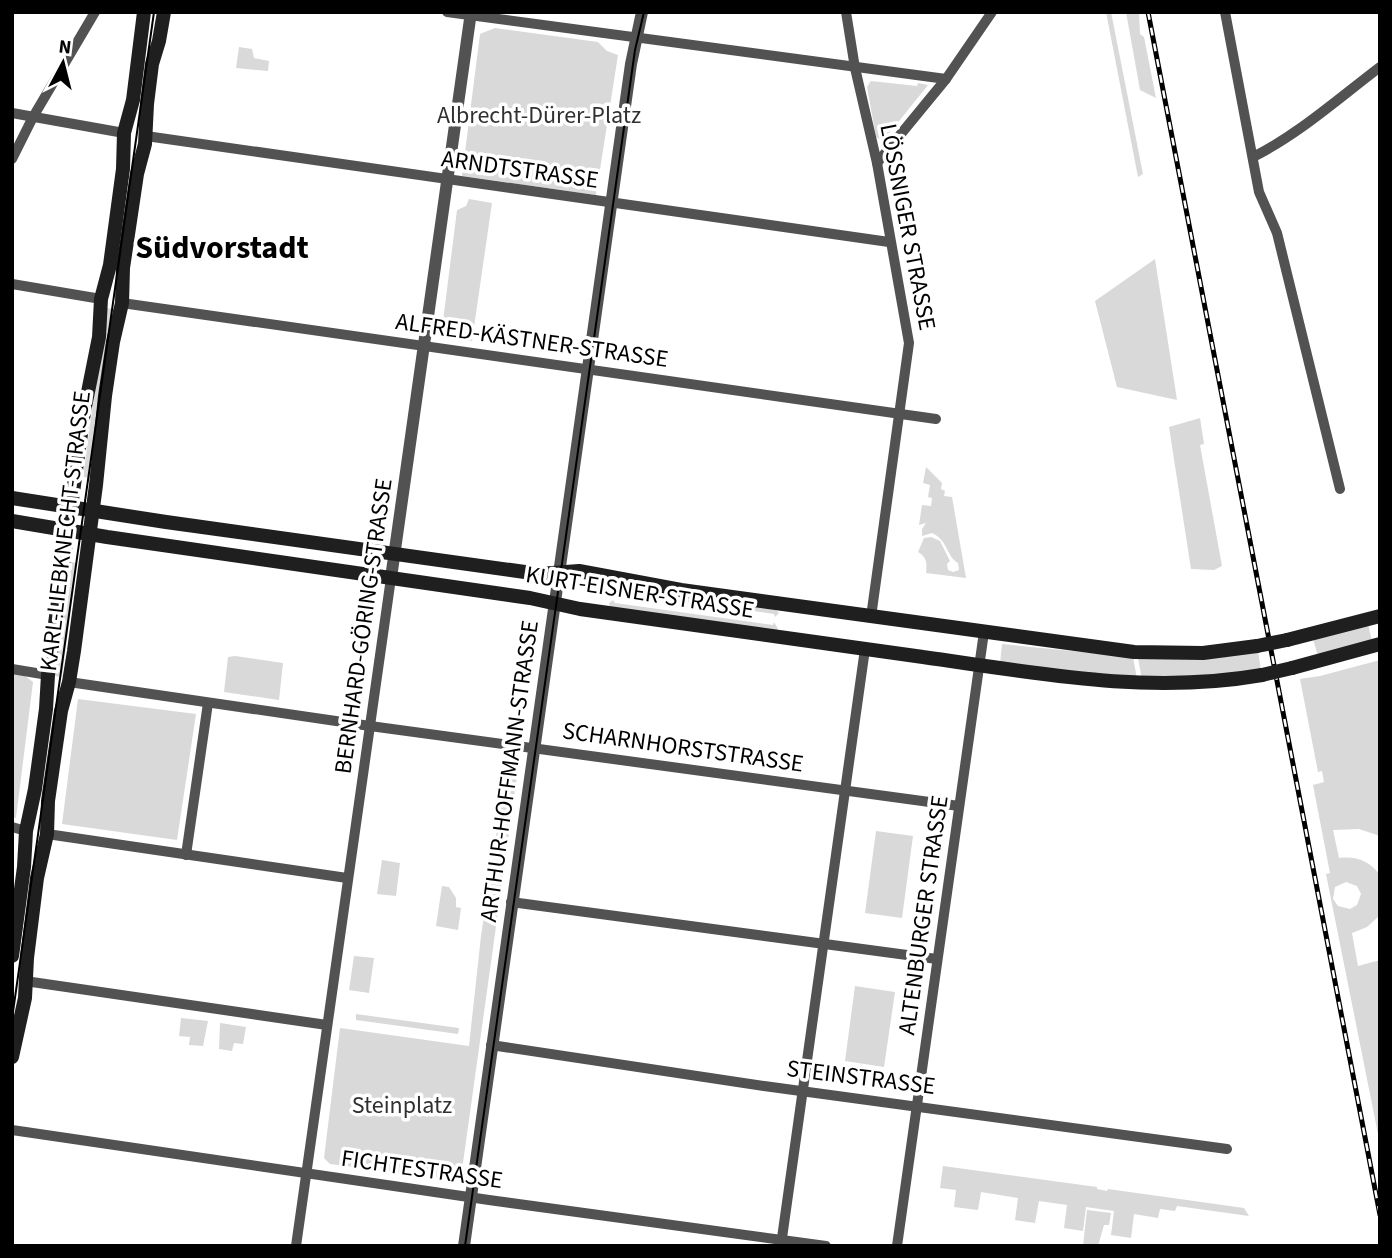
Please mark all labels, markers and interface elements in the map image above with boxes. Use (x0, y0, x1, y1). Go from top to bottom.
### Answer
north arrow (28, 28, 98, 98)
text: N (57, 33, 73, 62)
park label: Albrecht-Dürer-Platz (437, 98, 641, 133)
street label: LÖSSNIGER STRASSE (870, 121, 945, 333)
street label: ARNDTSTRASSE (439, 141, 601, 198)
district label: Südvorstadt (135, 225, 309, 271)
street label: ALFRED-KÄSTNER-STRASSE (393, 304, 670, 377)
street label: KARL-LIEBKNECHT-STRASSE (31, 389, 100, 673)
street label: BERNHARD-GÖRING-STRASSE (325, 476, 402, 776)
street label: KURT-EISNER-STRASSE (523, 557, 757, 628)
street label: ARTHUR-HOFFMANN-STRASSE (471, 618, 548, 924)
street label: SCHARNHORSTSTRASSE (560, 713, 806, 782)
street label: ALTENBURGER STRASSE (889, 793, 958, 1037)
street label: STEINSTRASSE (785, 1051, 937, 1104)
park label: Steinplatz (352, 1088, 452, 1123)
street label: FICHTESTRASSE (339, 1141, 505, 1198)

